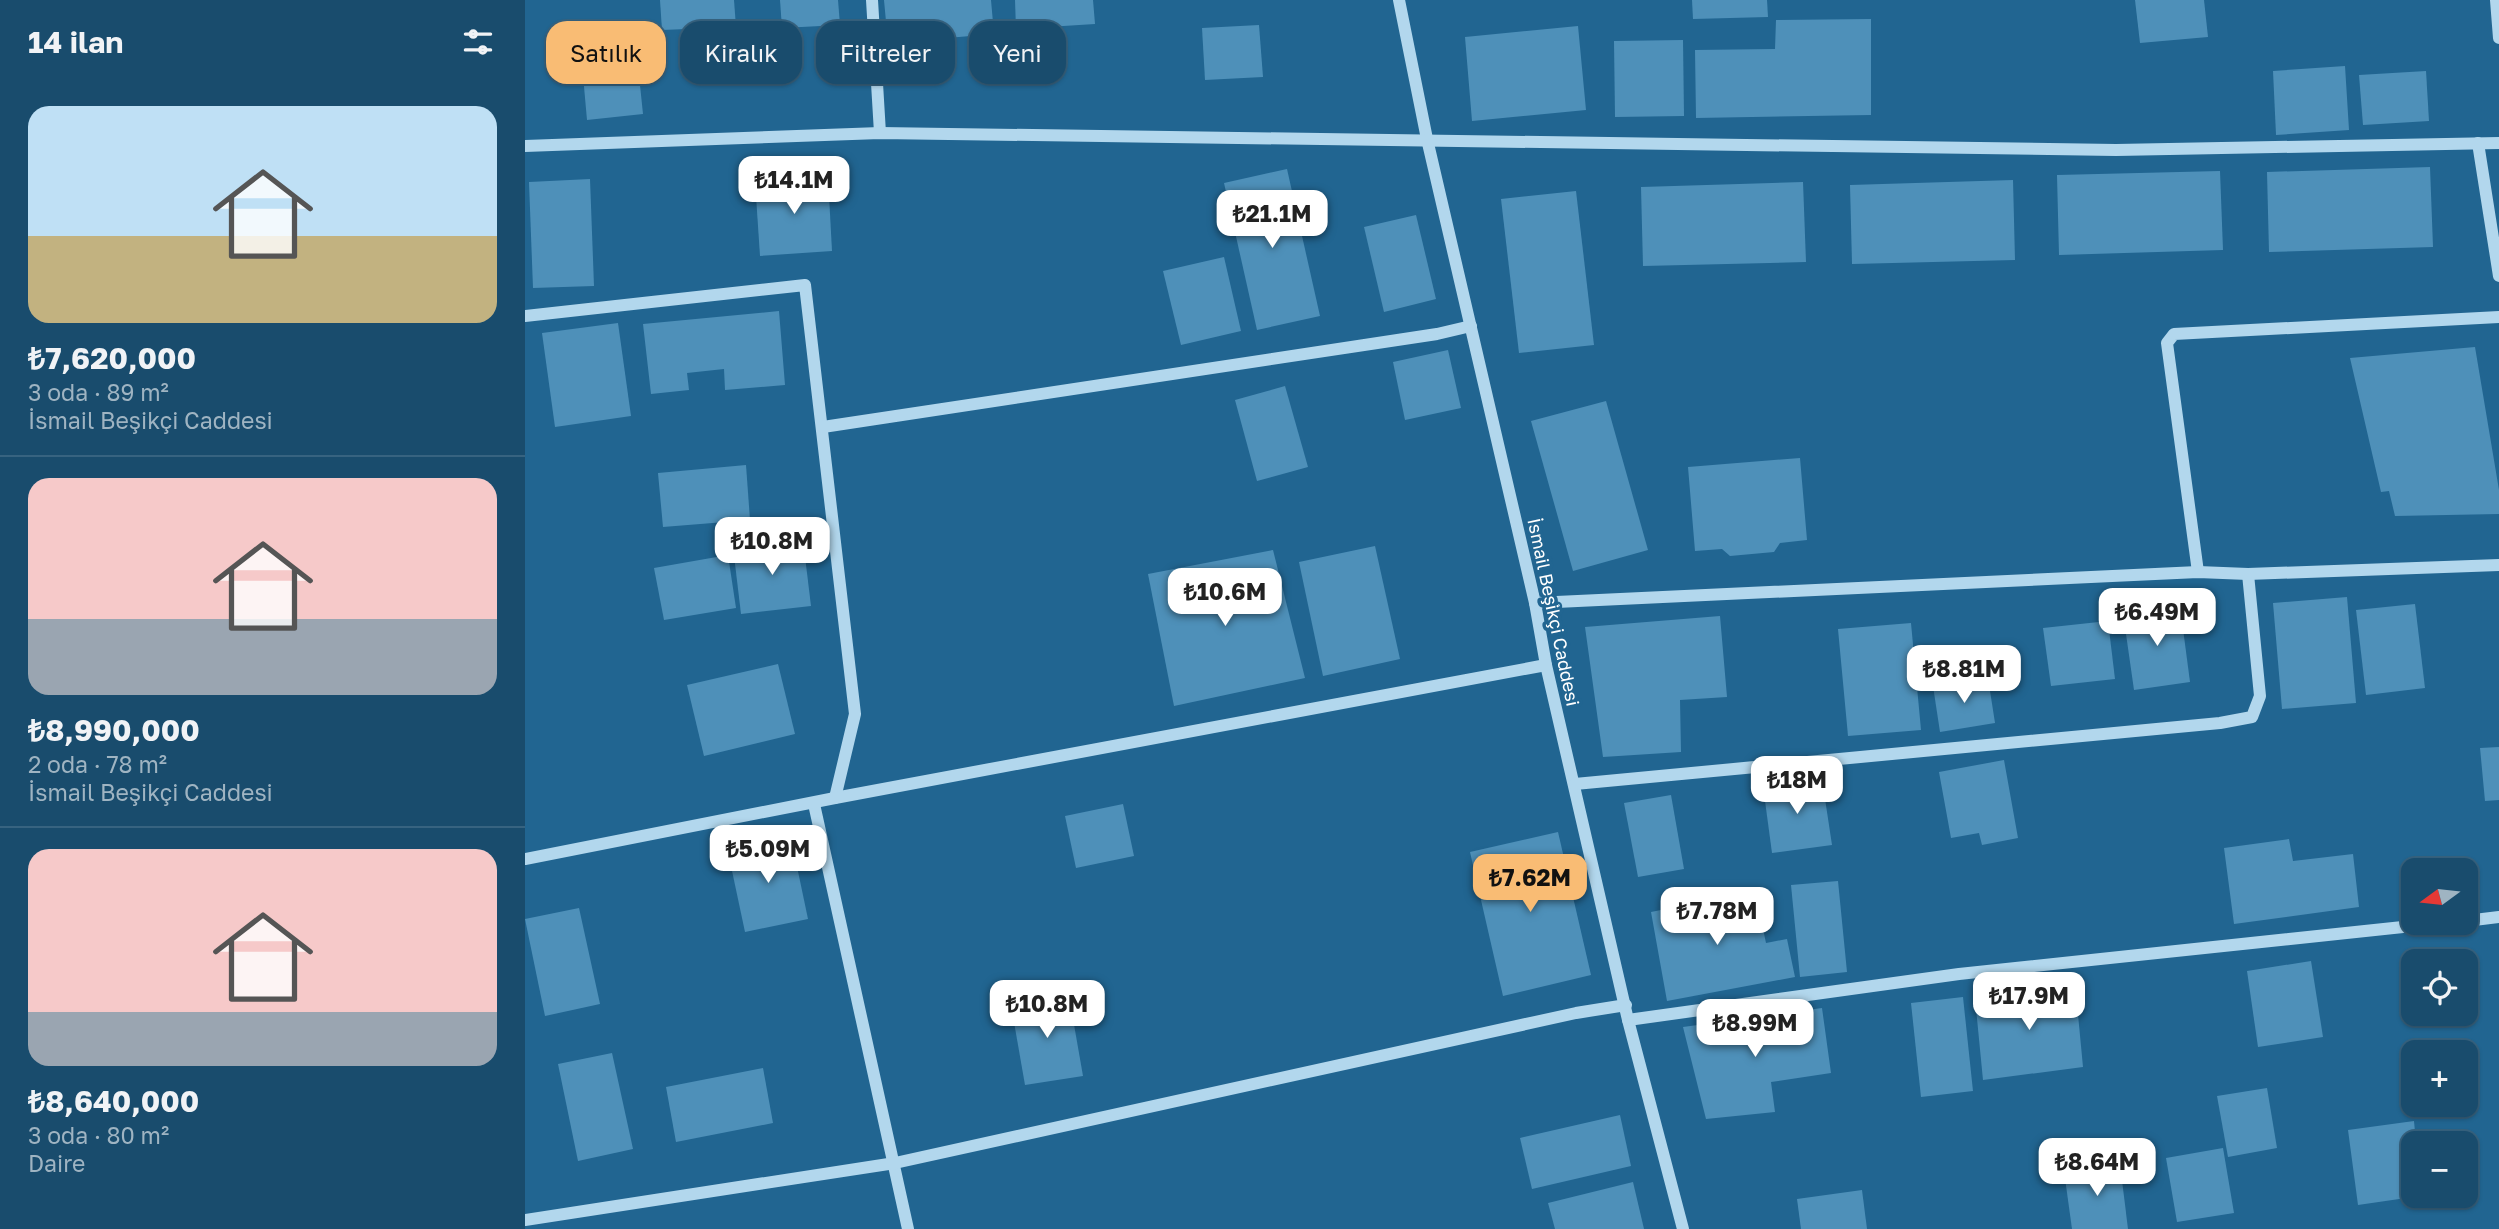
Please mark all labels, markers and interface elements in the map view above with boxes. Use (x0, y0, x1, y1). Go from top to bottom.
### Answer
chip: Satılık (546, 21, 666, 84)
chip: Kiralık (680, 21, 802, 84)
chip: Filtreler (816, 21, 955, 84)
chip: Yeni (969, 21, 1066, 84)
icon: filters (459, 23, 497, 61)
text: 14 ilan (28, 24, 124, 60)
icon: home (200, 151, 326, 277)
pin: ₺14.1M (737, 156, 851, 216)
text: ₺14.1M (754, 165, 834, 193)
pin: ₺21.1M (1215, 190, 1329, 250)
text: ₺21.1M (1233, 199, 1311, 227)
text: ₺7,620,000 (28, 340, 196, 376)
text: 3 oda · 89 m² (28, 378, 169, 406)
text: İsmail Beşikçi Caddesi (28, 406, 273, 434)
street label: İsmail Beşikçi Caddesi (1523, 516, 1585, 708)
pin: ₺10.8M (715, 518, 829, 577)
icon: home (200, 523, 326, 649)
text: ₺10.8M (731, 526, 813, 554)
pin: ₺10.6M (1168, 568, 1282, 628)
text: ₺10.6M (1184, 577, 1266, 605)
pin: ₺6.49M (2100, 588, 2214, 648)
text: ₺6.49M (2115, 597, 2199, 625)
pin: ₺8.81M (1907, 646, 2021, 705)
text: ₺8.81M (1923, 654, 2005, 682)
text: ₺8,990,000 (28, 712, 200, 748)
text: 2 oda · 78 m² (28, 750, 167, 778)
pin: ₺18M (1756, 756, 1838, 816)
text: ₺18M (1767, 765, 1827, 793)
text: İsmail Beşikçi Caddesi (28, 778, 273, 806)
pin: ₺5.09M (711, 826, 825, 885)
text: ₺5.09M (726, 834, 810, 862)
pin: ₺7.62M (1473, 855, 1587, 914)
north arrow (2401, 858, 2478, 934)
map controls (2401, 858, 2478, 1208)
text: ₺7.62M (1489, 863, 1571, 891)
pin: ₺7.78M (1660, 888, 1774, 947)
icon: home (200, 894, 326, 1020)
text: ₺7.78M (1677, 896, 1757, 924)
button: locate (2401, 949, 2478, 1026)
pin: ₺17.9M (1972, 972, 2086, 1032)
pin: ₺10.8M (990, 981, 1104, 1040)
text: ₺17.9M (1989, 981, 2069, 1009)
text: ₺10.8M (1006, 989, 1088, 1017)
pin: ₺8.99M (1698, 1000, 1812, 1059)
text: ₺8.99M (1713, 1008, 1797, 1036)
button: + (2401, 1040, 2478, 1117)
text: ₺8,640,000 (28, 1083, 199, 1119)
text: 3 oda · 80 m² (28, 1121, 169, 1149)
button: − (2401, 1131, 2478, 1208)
pin: ₺8.64M (2040, 1138, 2154, 1198)
text: ₺8.64M (2055, 1147, 2139, 1175)
text: Daire (28, 1149, 85, 1177)

